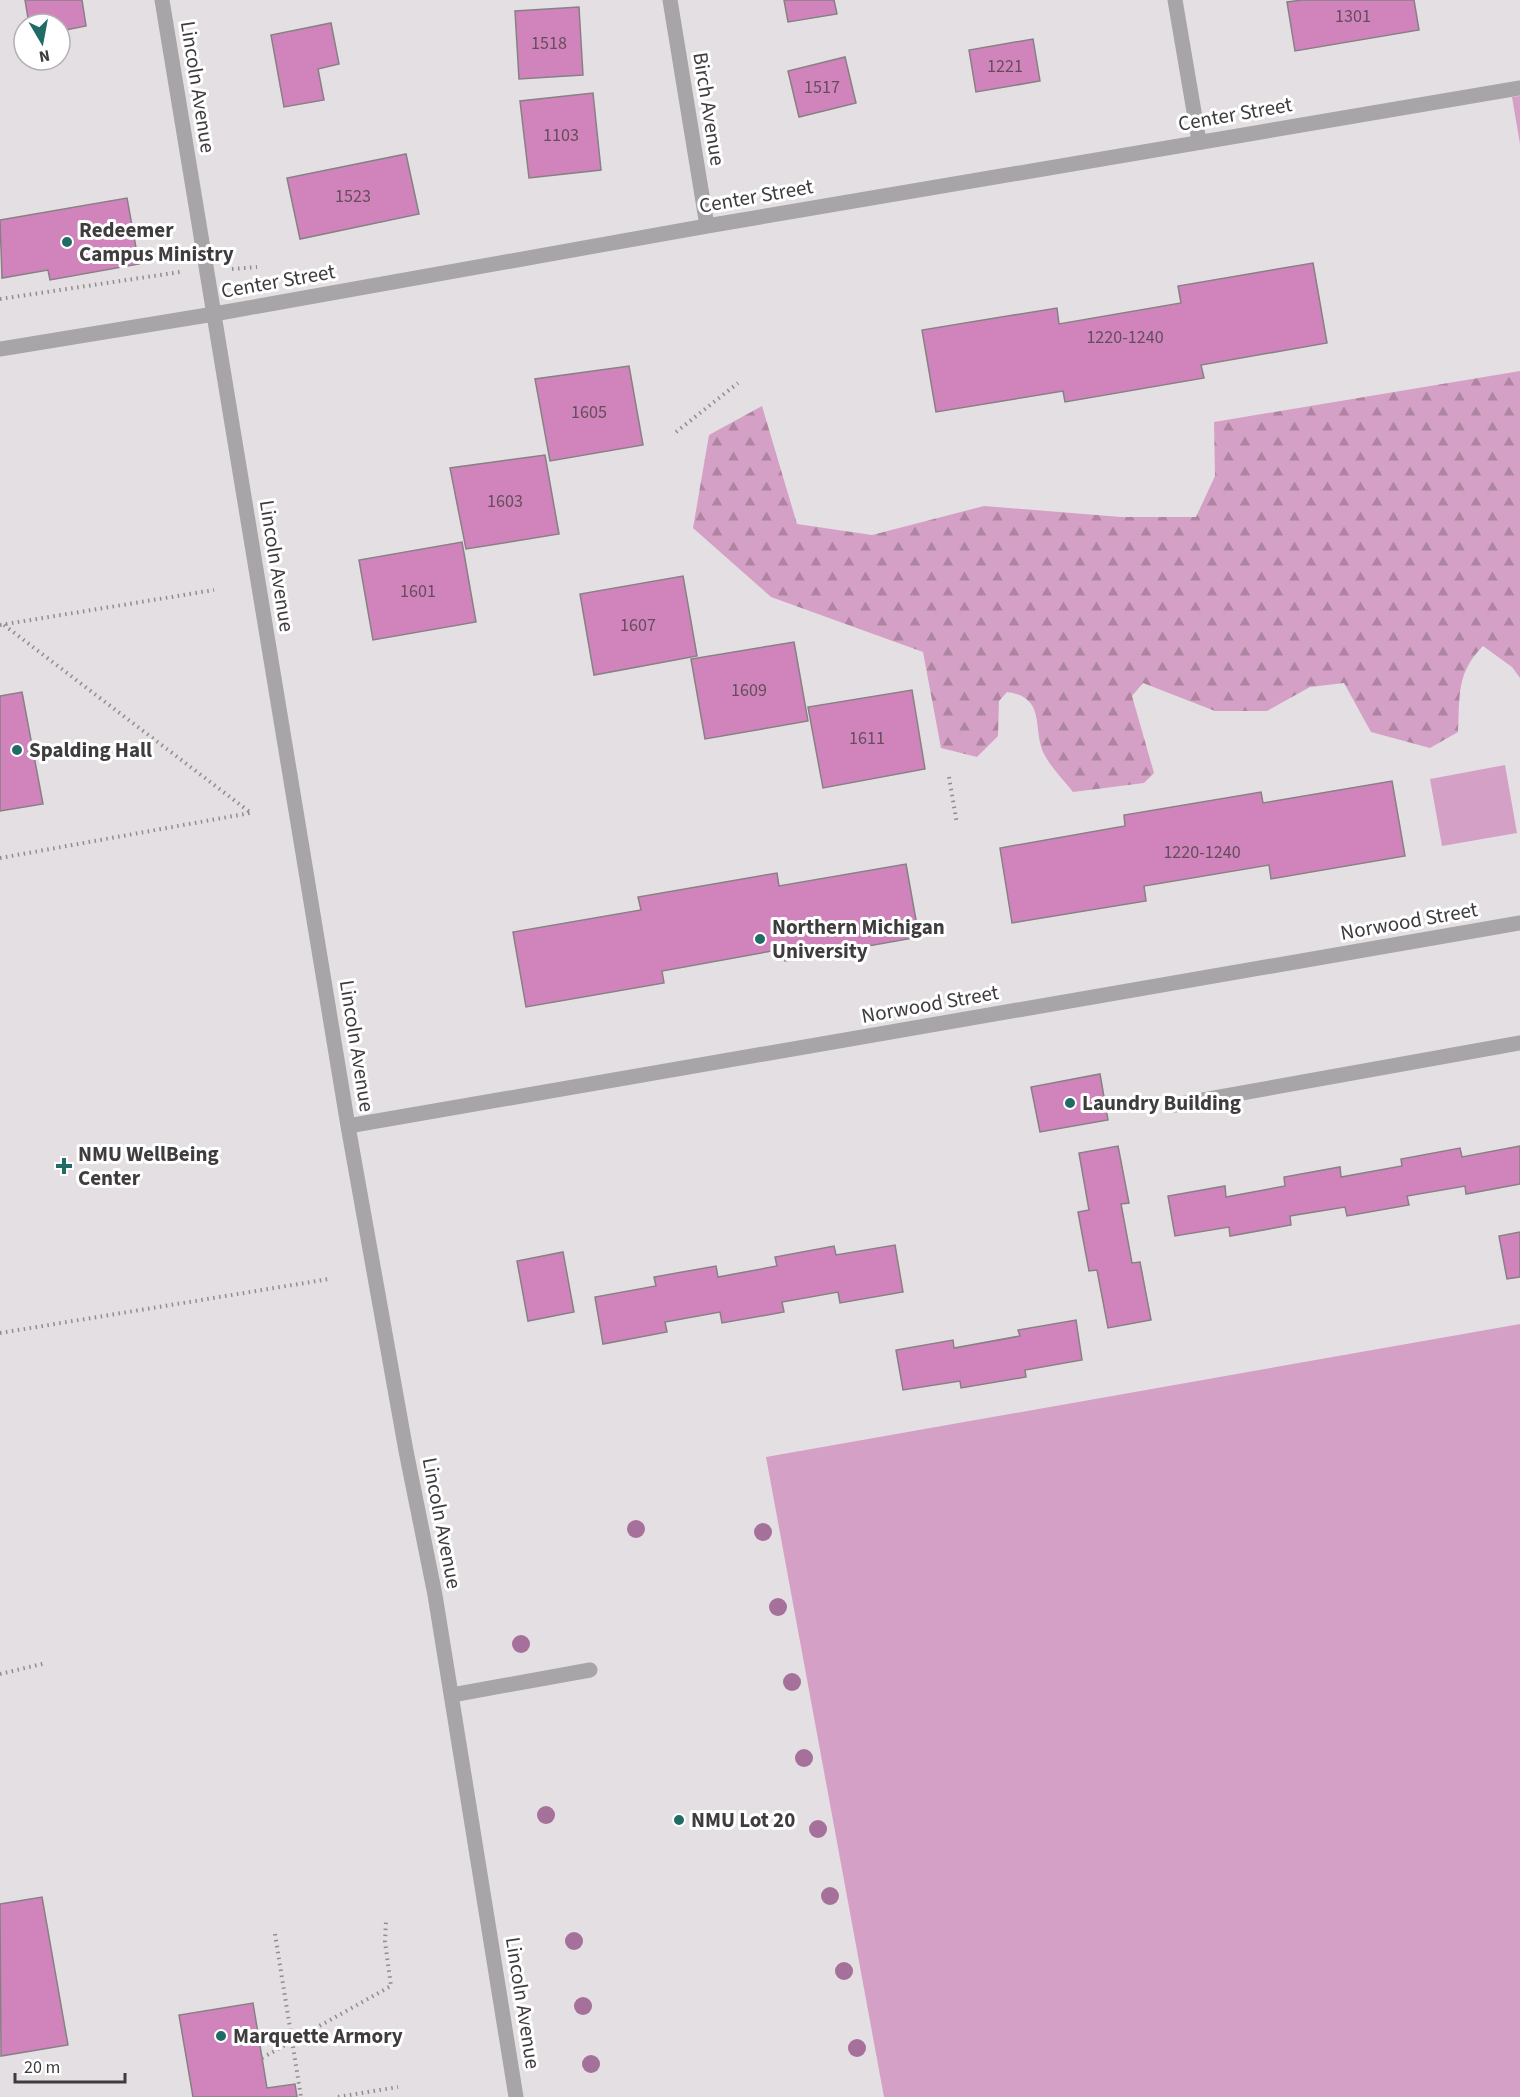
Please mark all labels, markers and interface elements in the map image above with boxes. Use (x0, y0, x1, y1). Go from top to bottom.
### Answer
house number: 1301 (1335, 4, 1371, 29)
north arrow (12, 12, 72, 72)
street label: Lincoln Avenue (173, 19, 223, 155)
house number: 1518 (531, 31, 567, 56)
text: N (37, 44, 52, 68)
street label: Birch Avenue (685, 50, 733, 168)
house number: 1221 (987, 54, 1023, 79)
house number: 1517 (804, 75, 840, 100)
street label: Center Street (1176, 89, 1294, 139)
house number: 1103 (543, 123, 579, 148)
street label: Center Street (697, 171, 815, 221)
house number: 1523 (335, 184, 371, 209)
place label: Redeemer Campus Ministry (79, 215, 234, 269)
marker: Redeemer Campus Ministry (60, 235, 74, 249)
street label: Center Street (219, 256, 337, 306)
house number: 1220-1240 (1086, 325, 1164, 350)
house number: 1605 (571, 400, 607, 425)
house number: 1603 (487, 489, 523, 514)
street label: Lincoln Avenue (252, 498, 302, 634)
house number: 1601 (400, 579, 436, 604)
house number: 1607 (620, 613, 656, 638)
house number: 1609 (731, 678, 767, 703)
house number: 1611 (849, 726, 885, 751)
place label: Spalding Hall (29, 735, 152, 765)
marker: Spalding Hall (10, 743, 24, 757)
house number: 1220-1240 (1163, 840, 1241, 865)
street label: Norwood Street (1338, 894, 1480, 948)
place label: Northern Michigan University (772, 912, 945, 966)
marker: Northern Michigan University (753, 932, 767, 946)
street label: Norwood Street (859, 977, 1001, 1031)
street label: Lincoln Avenue (332, 978, 382, 1114)
place label: Laundry Building (1082, 1088, 1241, 1118)
marker: Laundry Building (1063, 1096, 1077, 1110)
place label: NMU WellBeing Center (78, 1139, 219, 1193)
marker: NMU WellBeing Center (55, 1157, 73, 1175)
street label: Lincoln Avenue (415, 1455, 469, 1591)
place label: NMU Lot 20 (691, 1805, 795, 1835)
marker: NMU Lot 20 (672, 1813, 686, 1827)
street label: Lincoln Avenue (498, 1935, 548, 2071)
place label: Marquette Armory (233, 2021, 403, 2051)
marker: Marquette Armory (214, 2029, 228, 2043)
scale bar (15, 2046, 124, 2084)
text: 20 m (24, 2055, 60, 2080)

